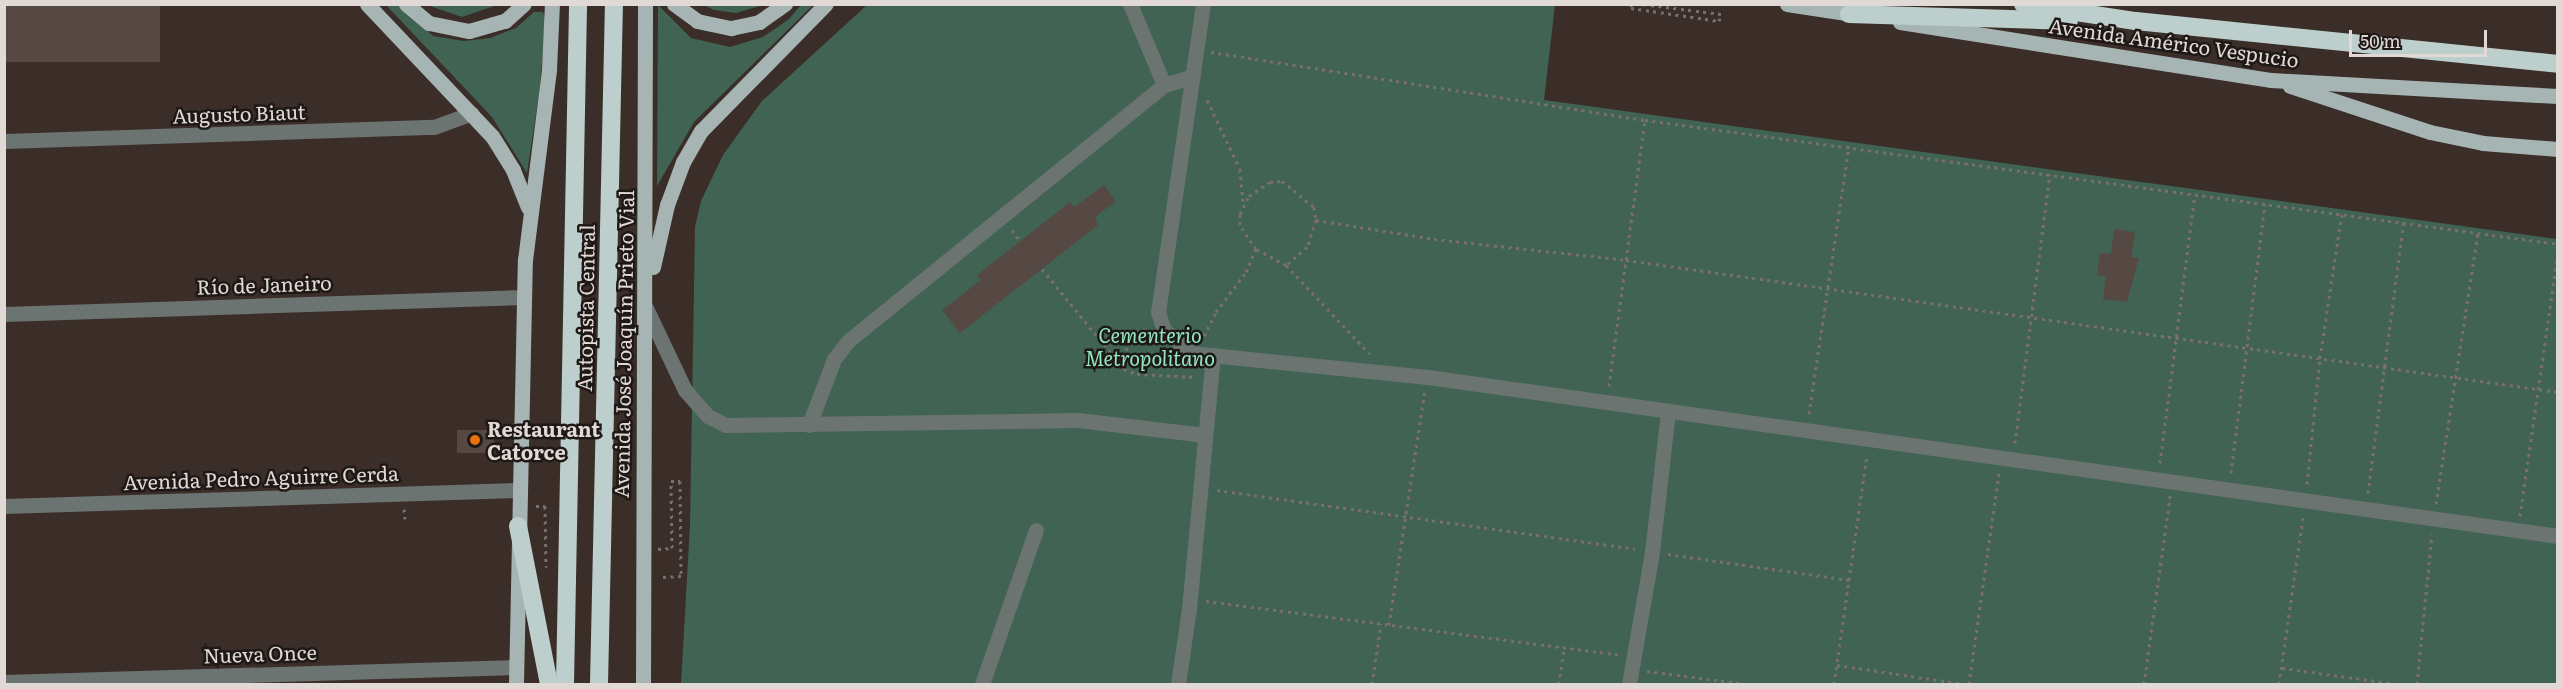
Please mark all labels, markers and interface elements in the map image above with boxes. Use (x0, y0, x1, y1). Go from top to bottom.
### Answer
street label: Avenida Américo Vespucio (2048, 13, 2300, 71)
scale bar (2352, 18, 2490, 56)
text: 50 m (2360, 27, 2401, 54)
street label: Augusto Biaut (172, 99, 306, 127)
street label: Avenida José Joaquín Prieto Vial (608, 190, 638, 498)
street label: Autopista Central (572, 224, 598, 392)
street label: Río de Janeiro (196, 270, 332, 298)
park label: Cementerio Metropolitano (1085, 322, 1215, 369)
place label: Restaurant Catorce (487, 416, 600, 463)
marker: Restaurant Catorce (468, 433, 482, 447)
street label: Avenida Pedro Aguirre Cerda (123, 460, 399, 494)
street label: Nueva Once (203, 639, 317, 667)

